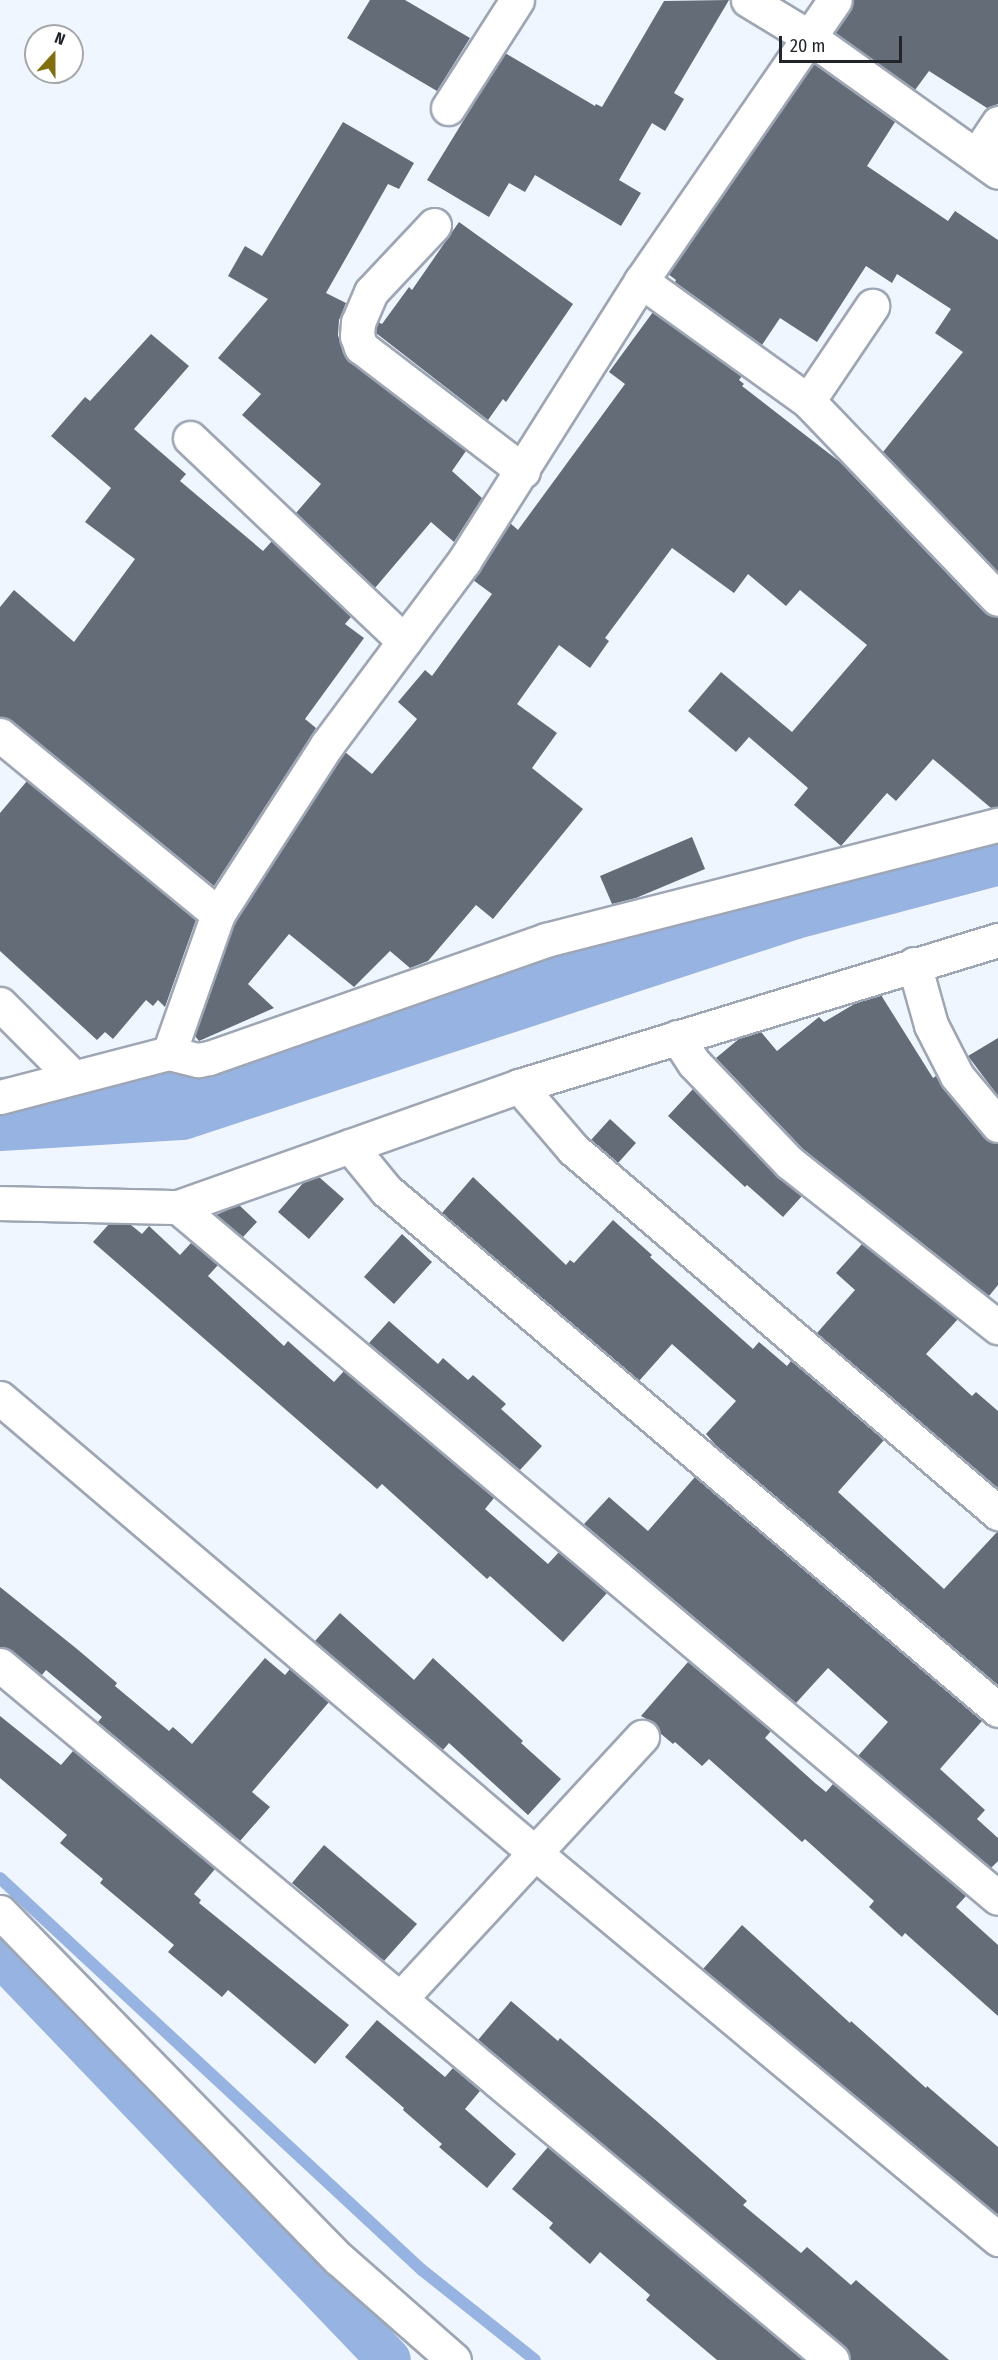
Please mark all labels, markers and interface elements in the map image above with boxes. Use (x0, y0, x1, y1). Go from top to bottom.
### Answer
north arrow (24, 24, 84, 84)
scale bar (782, 24, 905, 62)
text: N (52, 28, 68, 49)
text: 20 m (790, 35, 825, 57)

